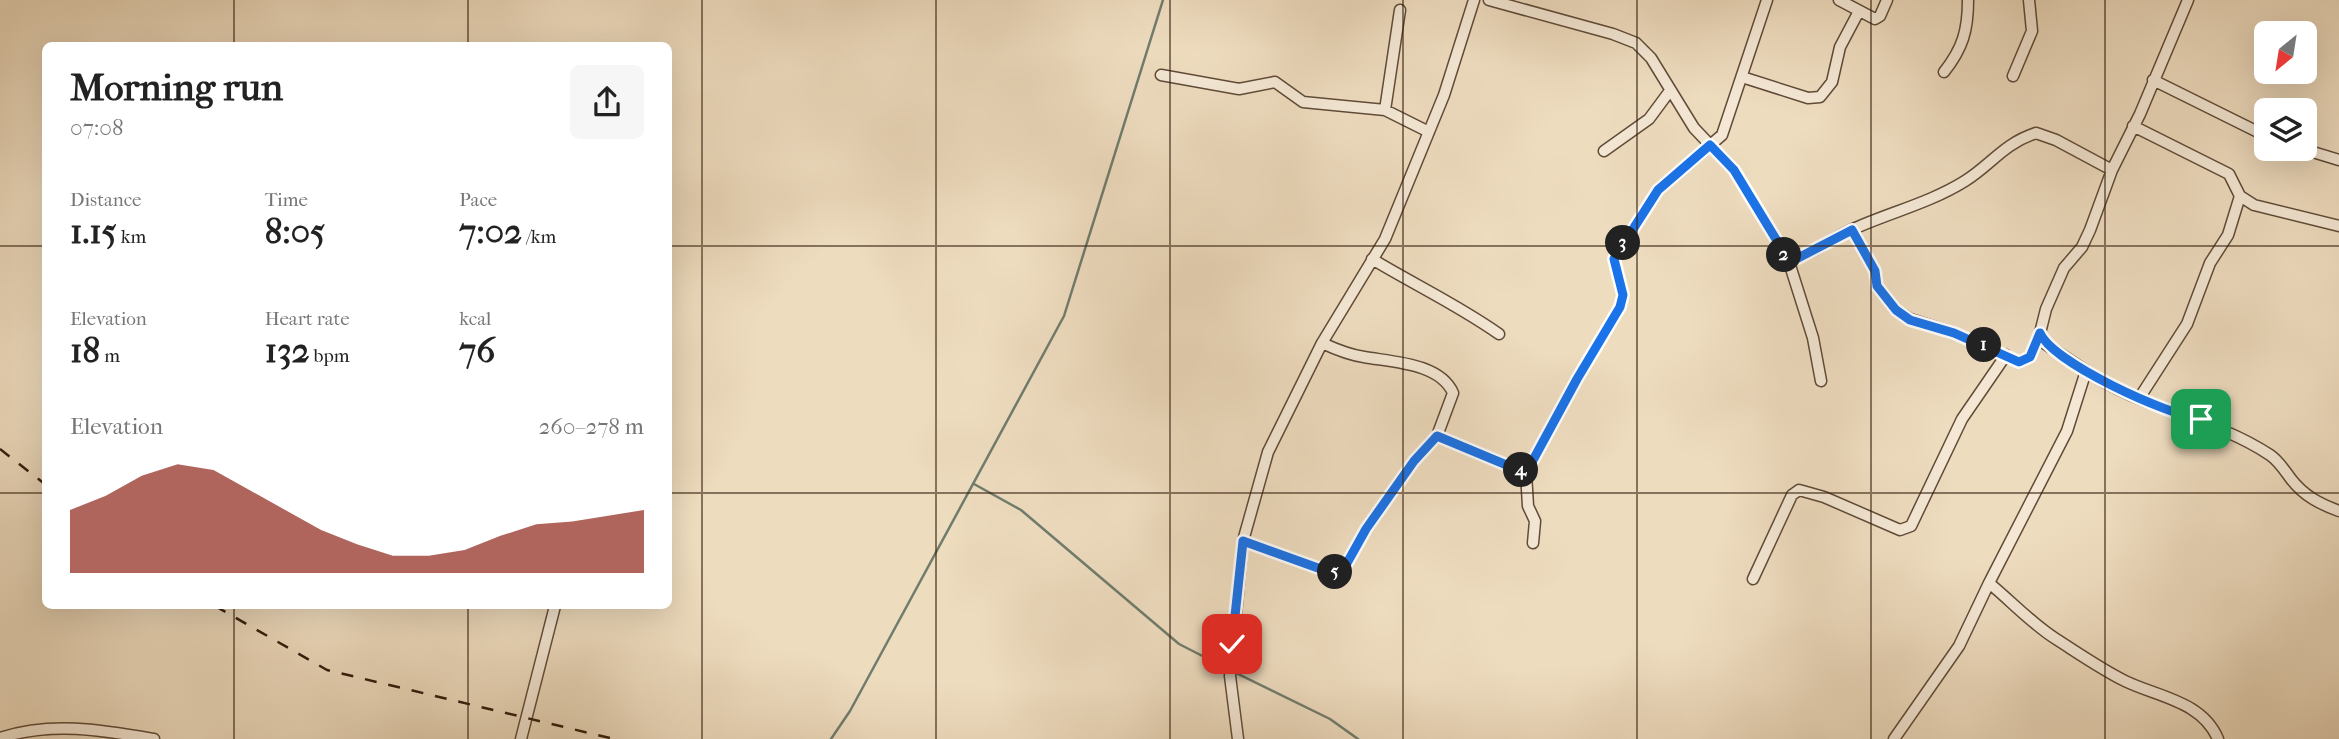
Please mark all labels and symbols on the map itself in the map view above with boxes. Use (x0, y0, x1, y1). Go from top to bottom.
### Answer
north arrow (2254, 21, 2317, 84)
pin: 3 (1606, 226, 1640, 260)
pin: 2 (1766, 238, 1802, 272)
pin: 1 (1966, 328, 2002, 362)
pin (2171, 389, 2231, 449)
pin: 4 (1504, 452, 1538, 488)
pin: 5 (1318, 554, 1352, 590)
pin (1202, 614, 1262, 674)

